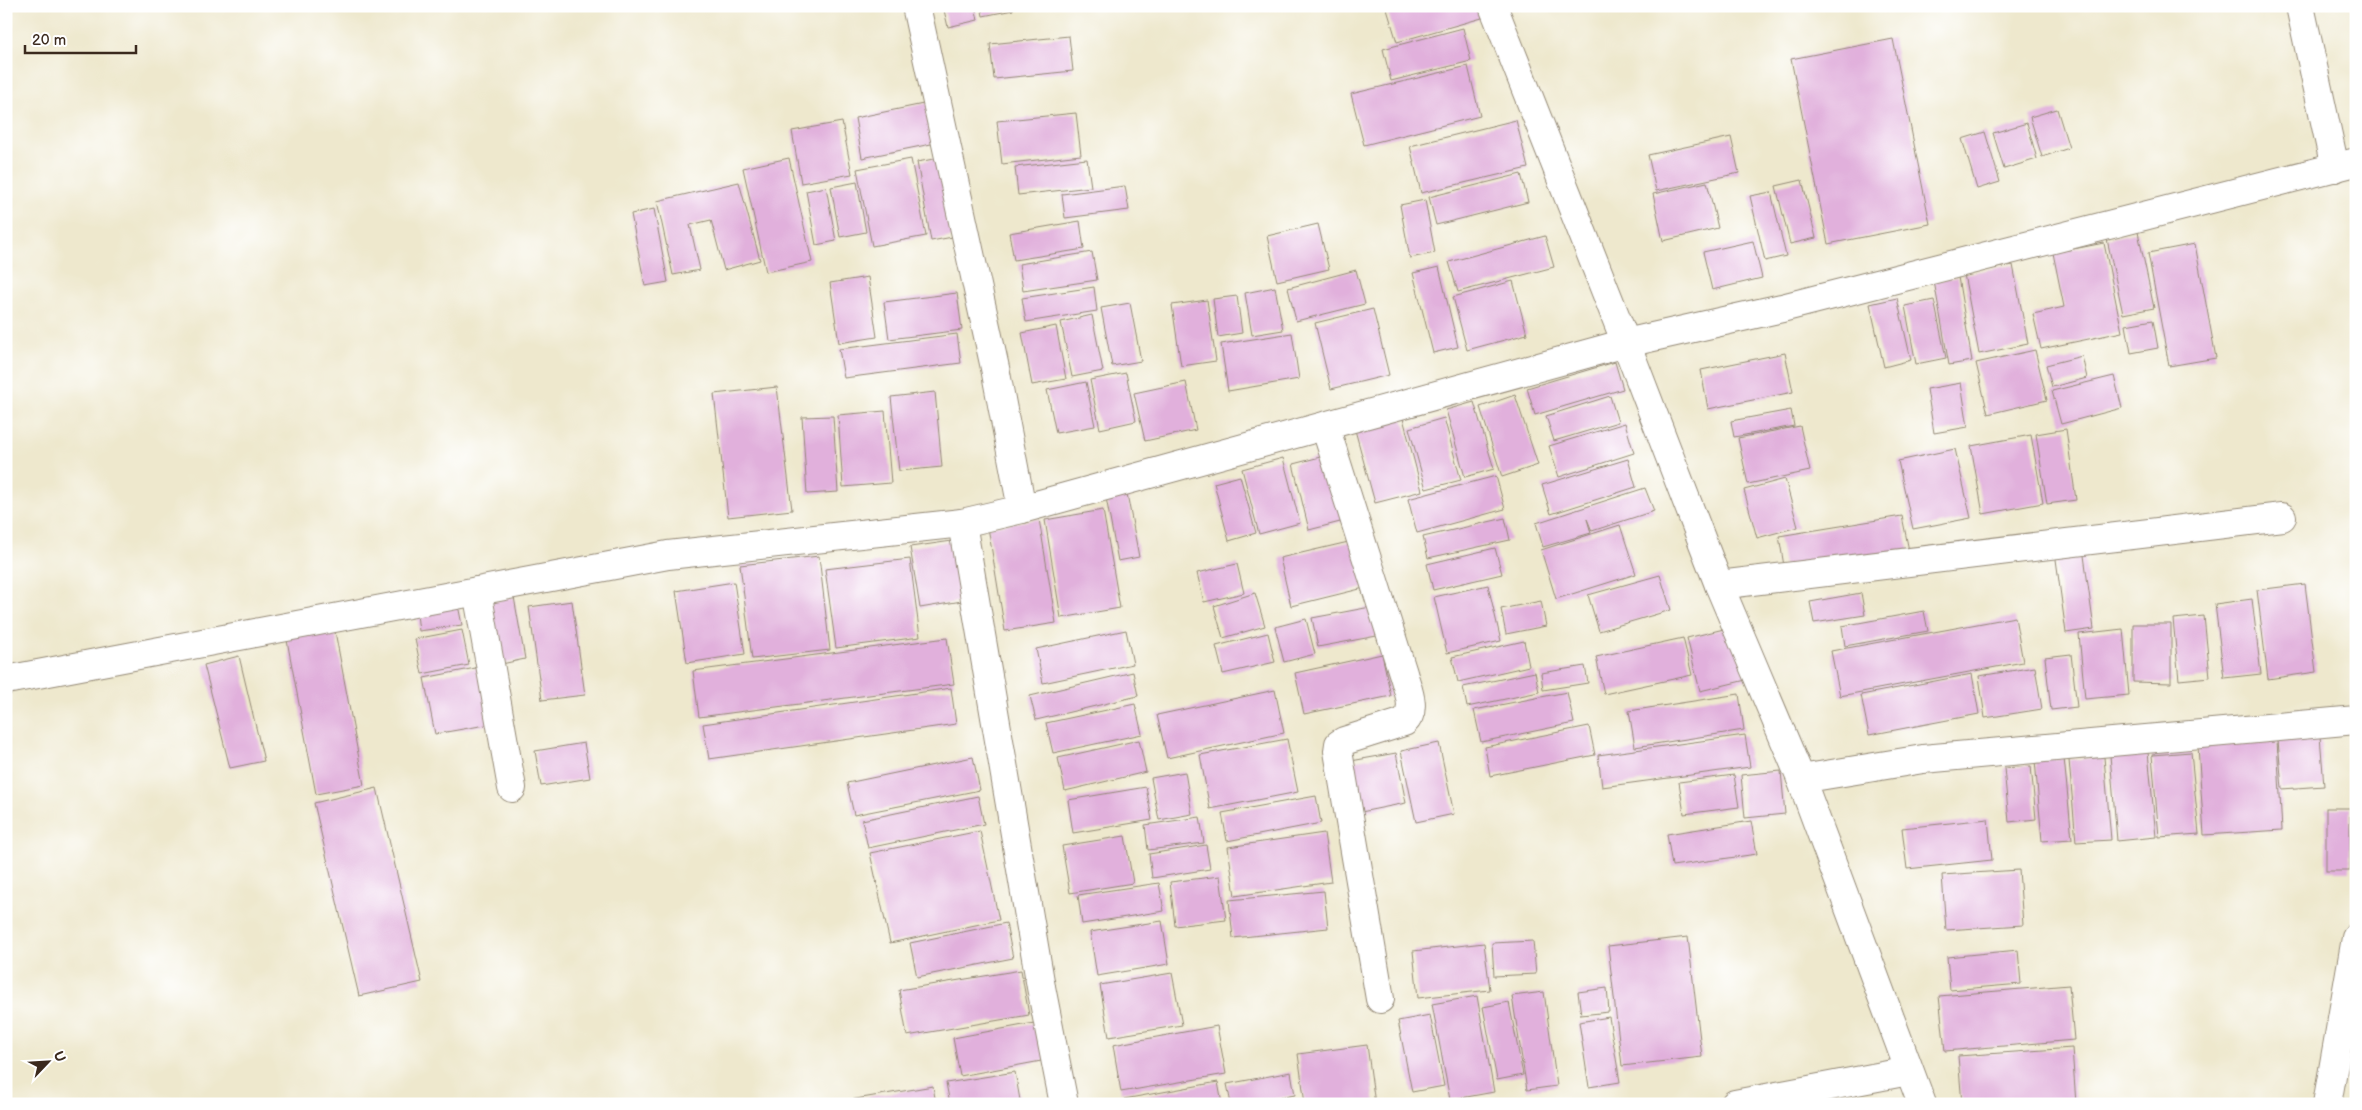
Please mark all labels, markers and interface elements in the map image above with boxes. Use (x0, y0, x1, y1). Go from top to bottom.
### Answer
scale bar (25, 22, 136, 54)
text: 20 m (32, 31, 66, 50)
north arrow (22, 1038, 72, 1088)
text: U (50, 1049, 69, 1065)

